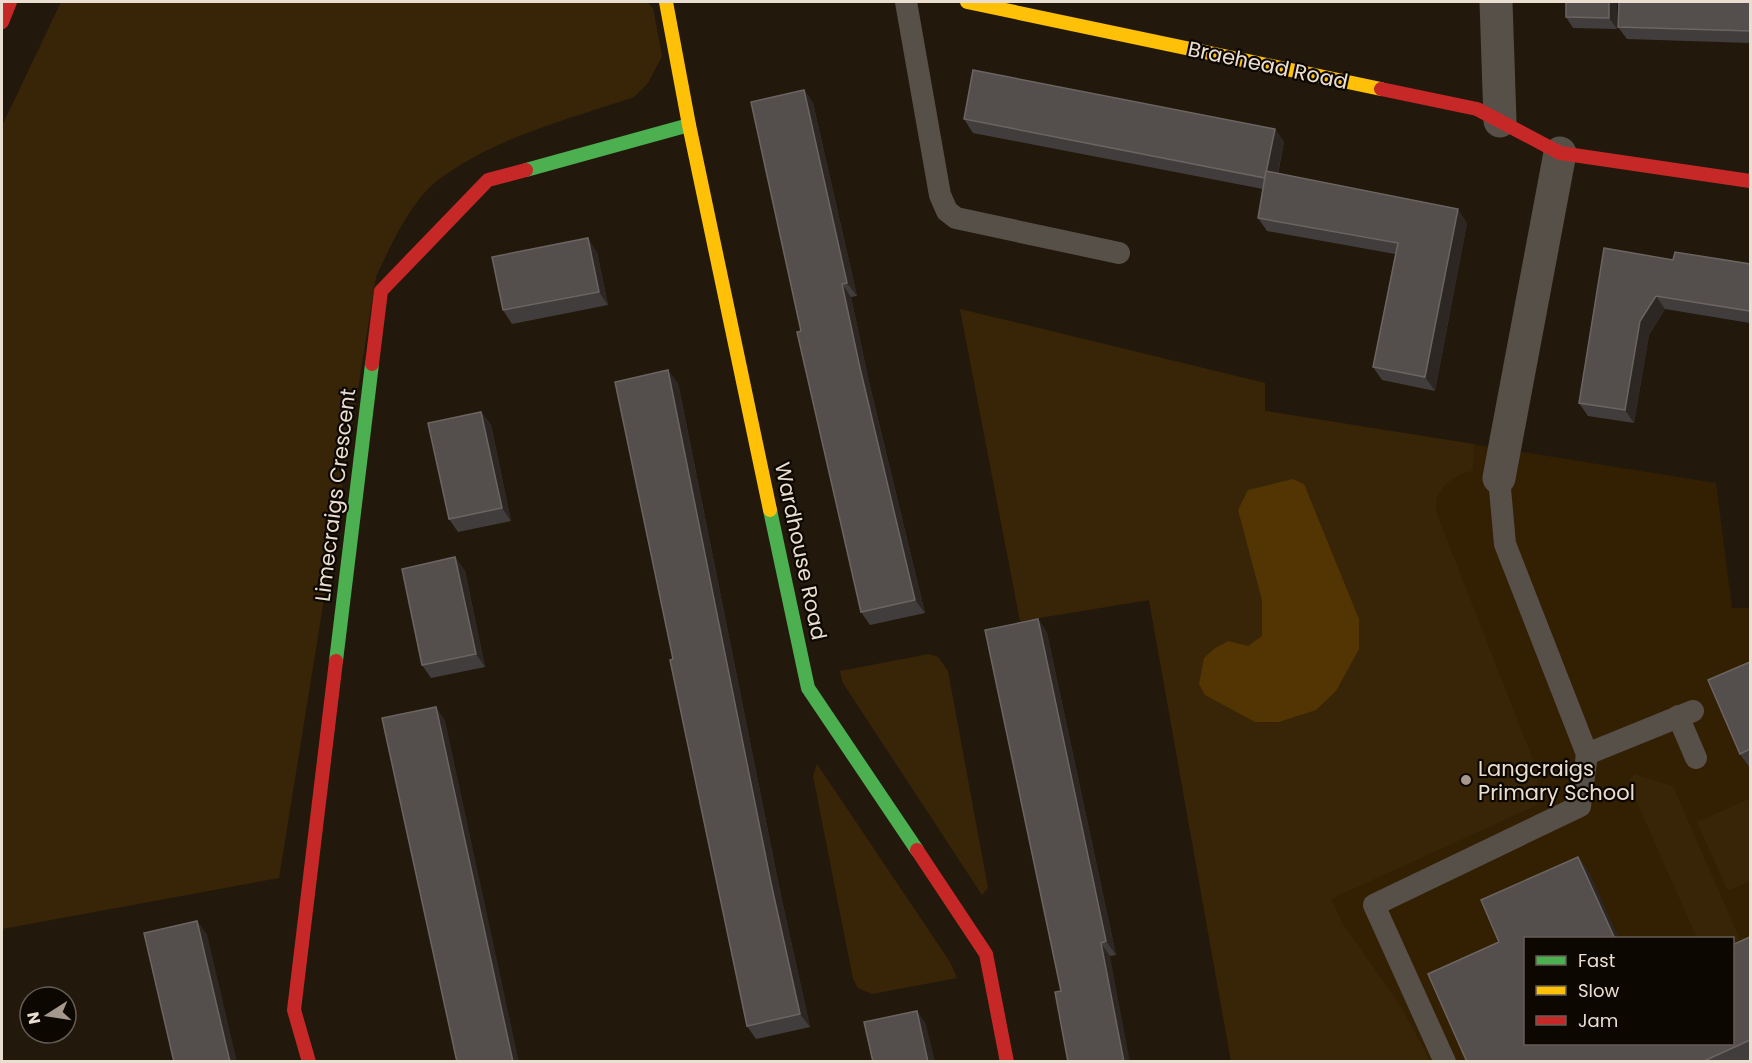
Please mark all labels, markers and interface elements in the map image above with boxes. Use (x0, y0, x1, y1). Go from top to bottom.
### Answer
street label: Braehead Road (1185, 34, 1351, 96)
street label: Limecraigs Crescent (308, 387, 362, 603)
street label: Wardhouse Road (768, 459, 834, 643)
place label: Langcraigs Primary School (1478, 754, 1635, 807)
marker: Langcraigs Primary School (1459, 773, 1473, 787)
legend (1524, 937, 1734, 1045)
text: Fast (1578, 948, 1615, 973)
text: Slow (1578, 978, 1620, 1003)
north arrow (18, 985, 78, 1045)
text: Jam (1578, 1008, 1618, 1033)
text: N (21, 1010, 46, 1026)

